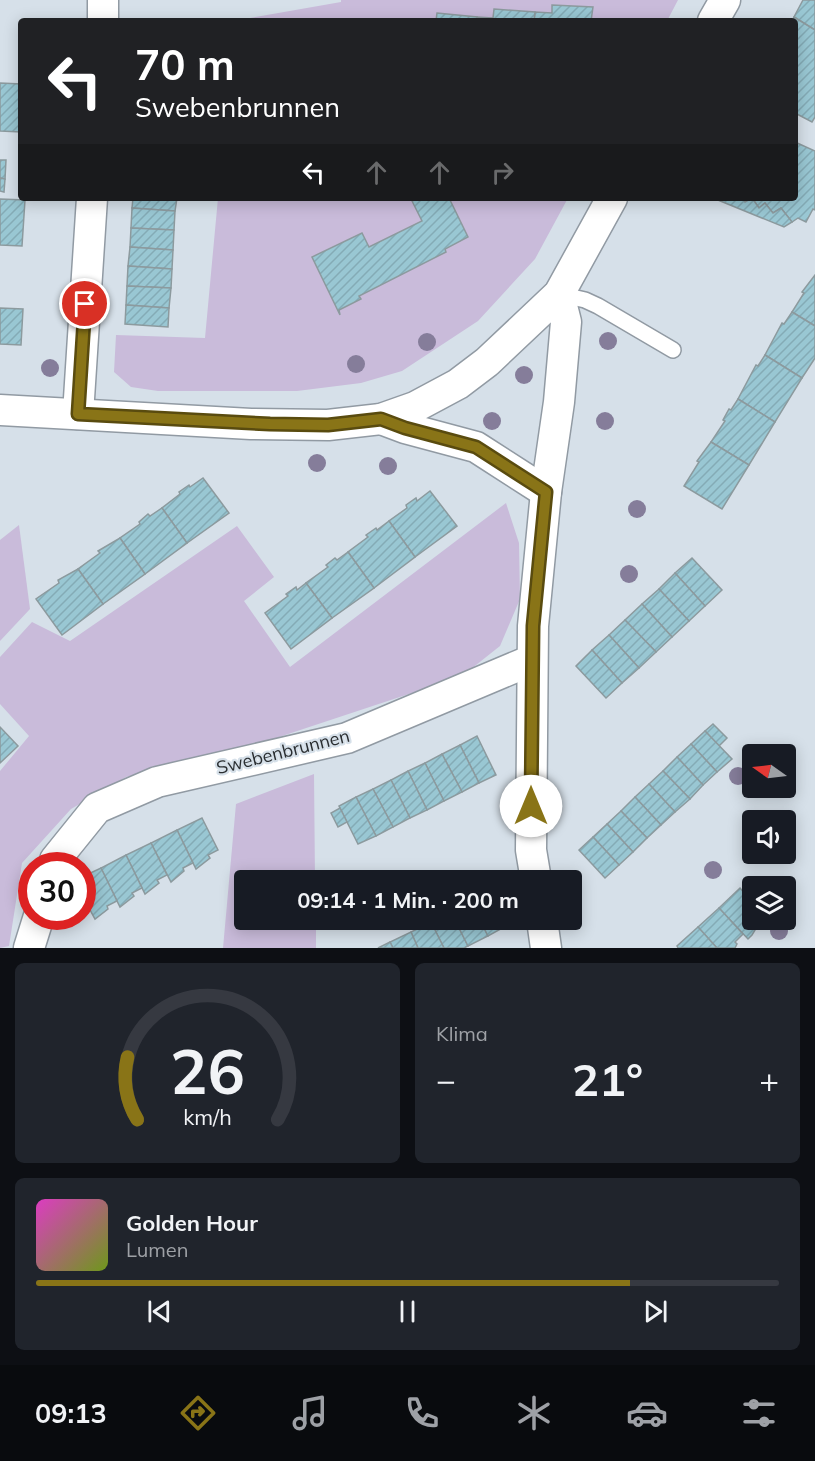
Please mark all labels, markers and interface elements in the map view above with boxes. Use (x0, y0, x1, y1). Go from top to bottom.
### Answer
text: 70 m (135, 38, 235, 91)
icon: left (36, 42, 114, 120)
text: Swebenbrunnen (135, 90, 340, 124)
icon: left (297, 156, 330, 189)
icon: ahead (360, 156, 393, 189)
icon: ahead (423, 156, 456, 189)
icon: right (486, 156, 519, 189)
pin (59, 278, 110, 329)
icon: arrive (68, 287, 101, 320)
street label: Swebenbrunnen (214, 724, 352, 779)
north arrow (742, 744, 796, 798)
map controls (742, 744, 796, 930)
position arrow (499, 774, 563, 838)
button: sound (742, 810, 796, 864)
speed limit sign: 30 (18, 852, 96, 930)
button: layers (742, 876, 796, 930)
text: 09:14 · 1 Min. · 200 m (297, 886, 519, 914)
text: Klima (436, 1021, 488, 1046)
text: 26 (170, 1031, 245, 1110)
text: 21° (572, 1051, 643, 1107)
text: − (436, 1059, 456, 1100)
text: + (759, 1059, 779, 1100)
text: km/h (183, 1103, 232, 1130)
text: Golden Hour (126, 1209, 258, 1237)
text: Lumen (126, 1237, 188, 1262)
icon: previous (143, 1295, 176, 1328)
icon: pause (391, 1295, 424, 1328)
icon: next (639, 1295, 672, 1328)
icon: directions (177, 1392, 219, 1434)
icon: music (289, 1392, 331, 1434)
icon: phone (401, 1392, 443, 1434)
icon: climate (513, 1392, 555, 1434)
icon: car (626, 1392, 668, 1434)
icon: filters (738, 1392, 780, 1434)
text: 09:13 (35, 1396, 107, 1430)

